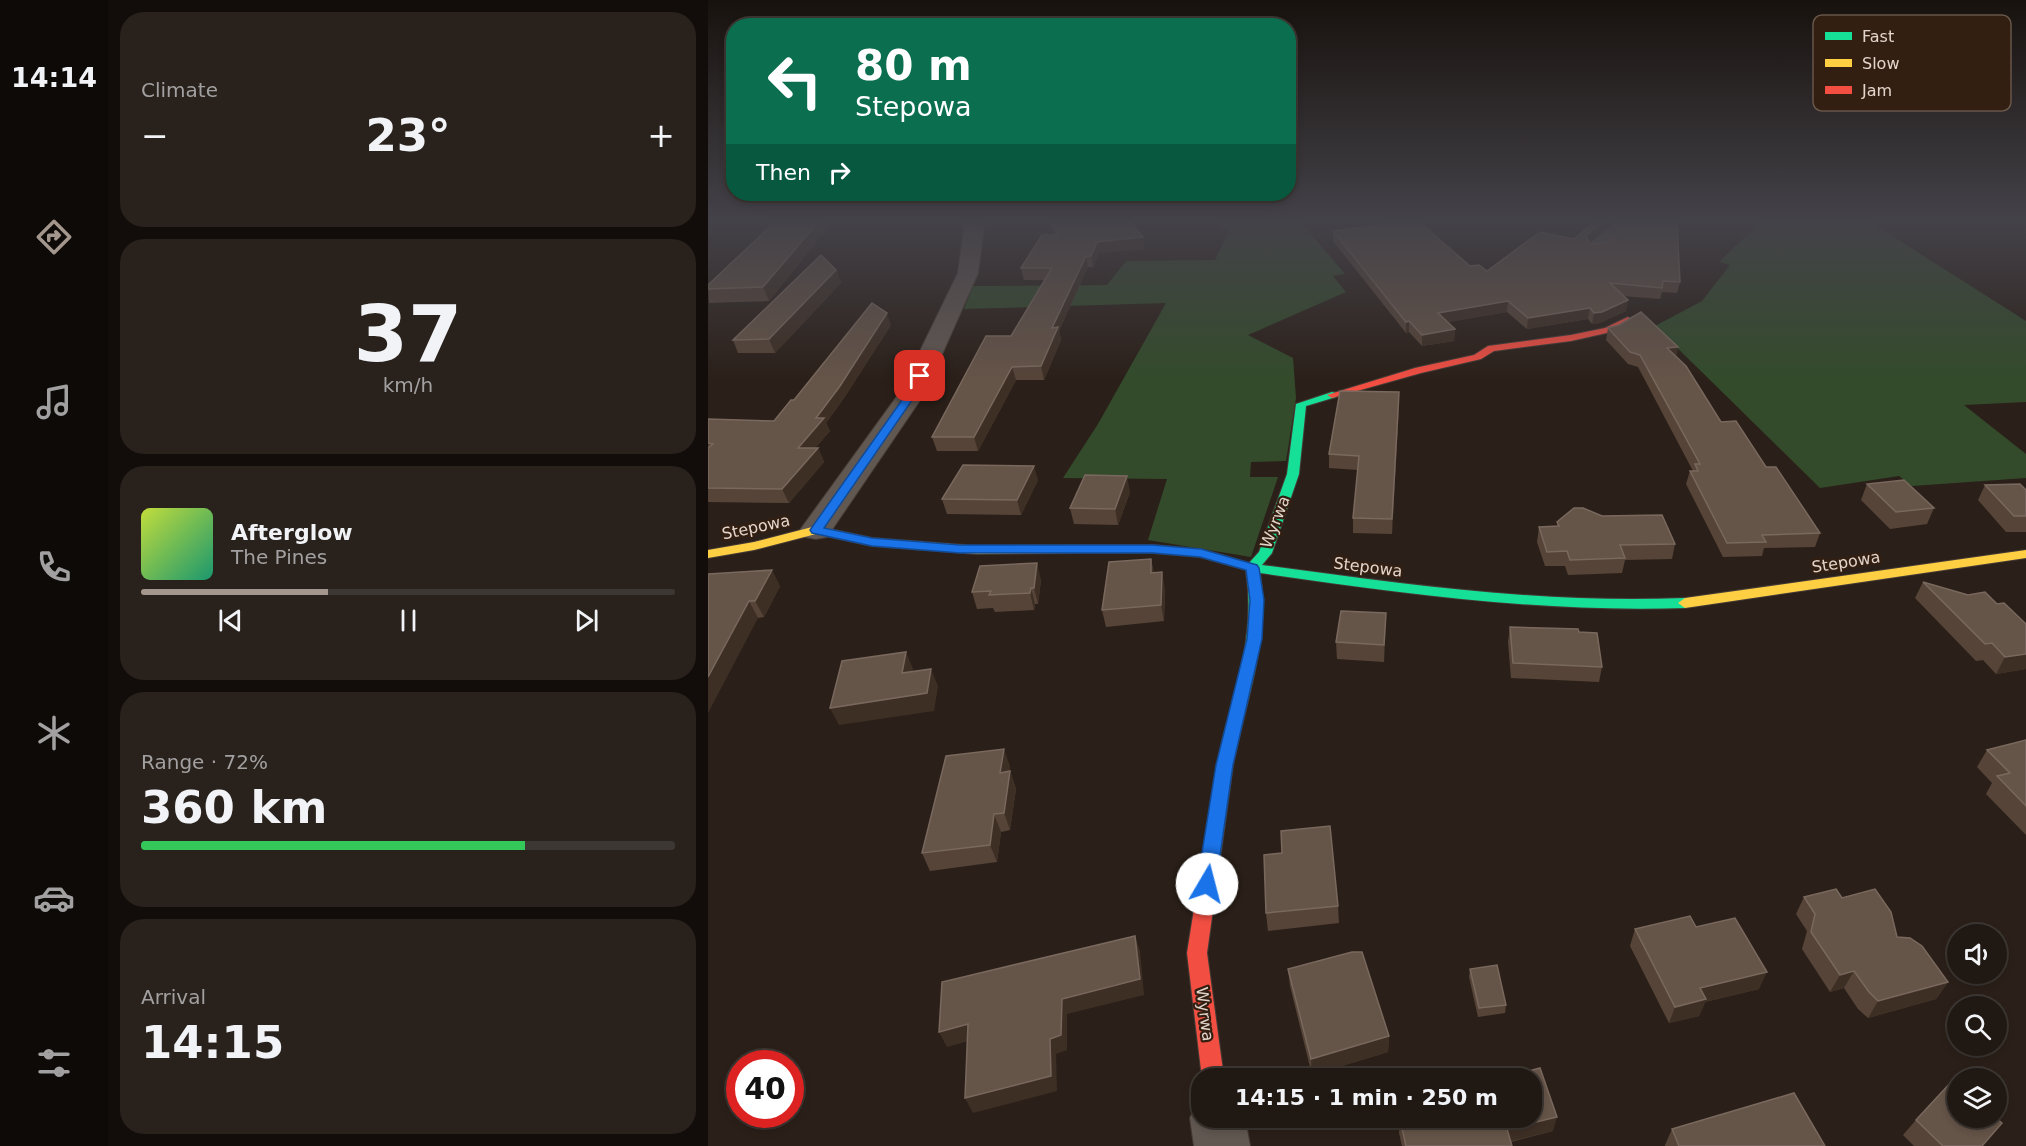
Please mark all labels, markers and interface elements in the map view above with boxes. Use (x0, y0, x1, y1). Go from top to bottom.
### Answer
legend (1813, 15, 2011, 111)
text: Fast (1862, 27, 1894, 46)
text: 80 m (855, 41, 972, 90)
icon: left (756, 42, 834, 120)
text: Slow (1862, 54, 1899, 73)
text: 14:14 (11, 62, 97, 93)
text: Climate (141, 78, 218, 102)
text: Jam (1861, 81, 1892, 100)
text: Stepowa (855, 91, 972, 122)
text: 23° (365, 109, 451, 162)
text: − (141, 116, 169, 155)
text: + (647, 116, 675, 155)
icon: right (823, 156, 856, 189)
text: Then (756, 160, 811, 185)
icon: directions (33, 216, 75, 258)
text: 37 (354, 289, 462, 379)
pin (894, 350, 945, 401)
icon: arrive (903, 359, 936, 392)
text: km/h (383, 373, 433, 397)
icon: music (33, 381, 75, 423)
street label: Wyrwa (1256, 493, 1294, 551)
street label: Stepowa (720, 511, 792, 543)
text: Afterglow (231, 520, 353, 545)
text: The Pines (231, 545, 327, 569)
icon: phone (33, 546, 75, 588)
street label: Stepowa (1810, 547, 1882, 577)
street label: Stepowa (1333, 553, 1403, 581)
icon: previous (214, 604, 247, 637)
icon: pause (392, 604, 425, 637)
icon: next (570, 604, 603, 637)
icon: climate (33, 712, 75, 754)
text: Range · 72% (141, 750, 268, 774)
text: 360 km (141, 781, 327, 834)
position arrow (1175, 852, 1239, 916)
icon: car (33, 877, 75, 919)
map controls (1947, 924, 2007, 1128)
button: sound (1947, 924, 2007, 984)
text: Arrival (141, 985, 206, 1009)
street label: Wyrwa (1192, 986, 1218, 1042)
button: search (1947, 996, 2007, 1056)
text: 14:15 (141, 1016, 284, 1069)
icon: filters (33, 1042, 75, 1084)
speed limit sign: 40 (726, 1050, 804, 1128)
button: layers (1947, 1068, 2007, 1128)
text: 14:15 · 1 min · 250 m (1235, 1085, 1498, 1110)

